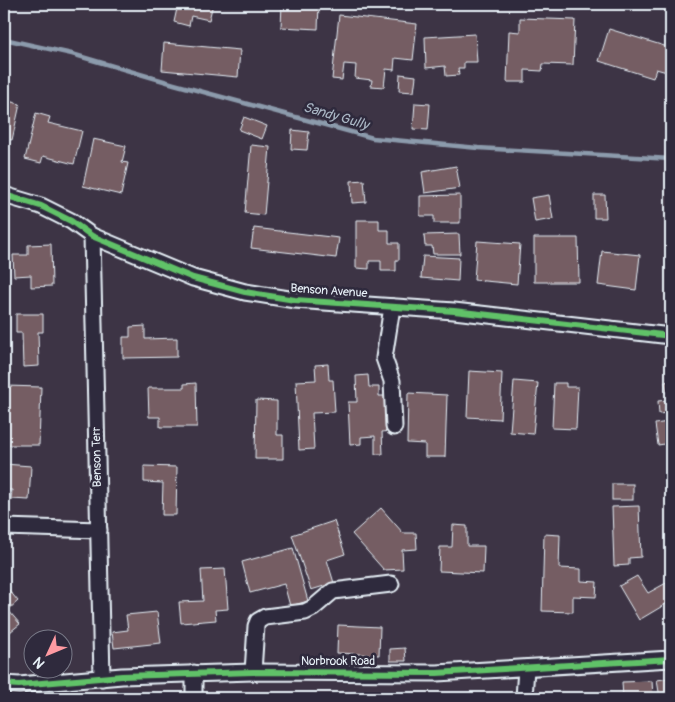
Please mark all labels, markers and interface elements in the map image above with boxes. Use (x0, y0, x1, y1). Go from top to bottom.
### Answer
water label: Sandy Gully (301, 99, 372, 134)
street label: Benson Avenue (290, 281, 368, 301)
street label: Benson Terr (89, 426, 105, 487)
north arrow (22, 630, 72, 680)
text: N (30, 653, 48, 672)
street label: Norbrook Road (301, 654, 375, 669)

